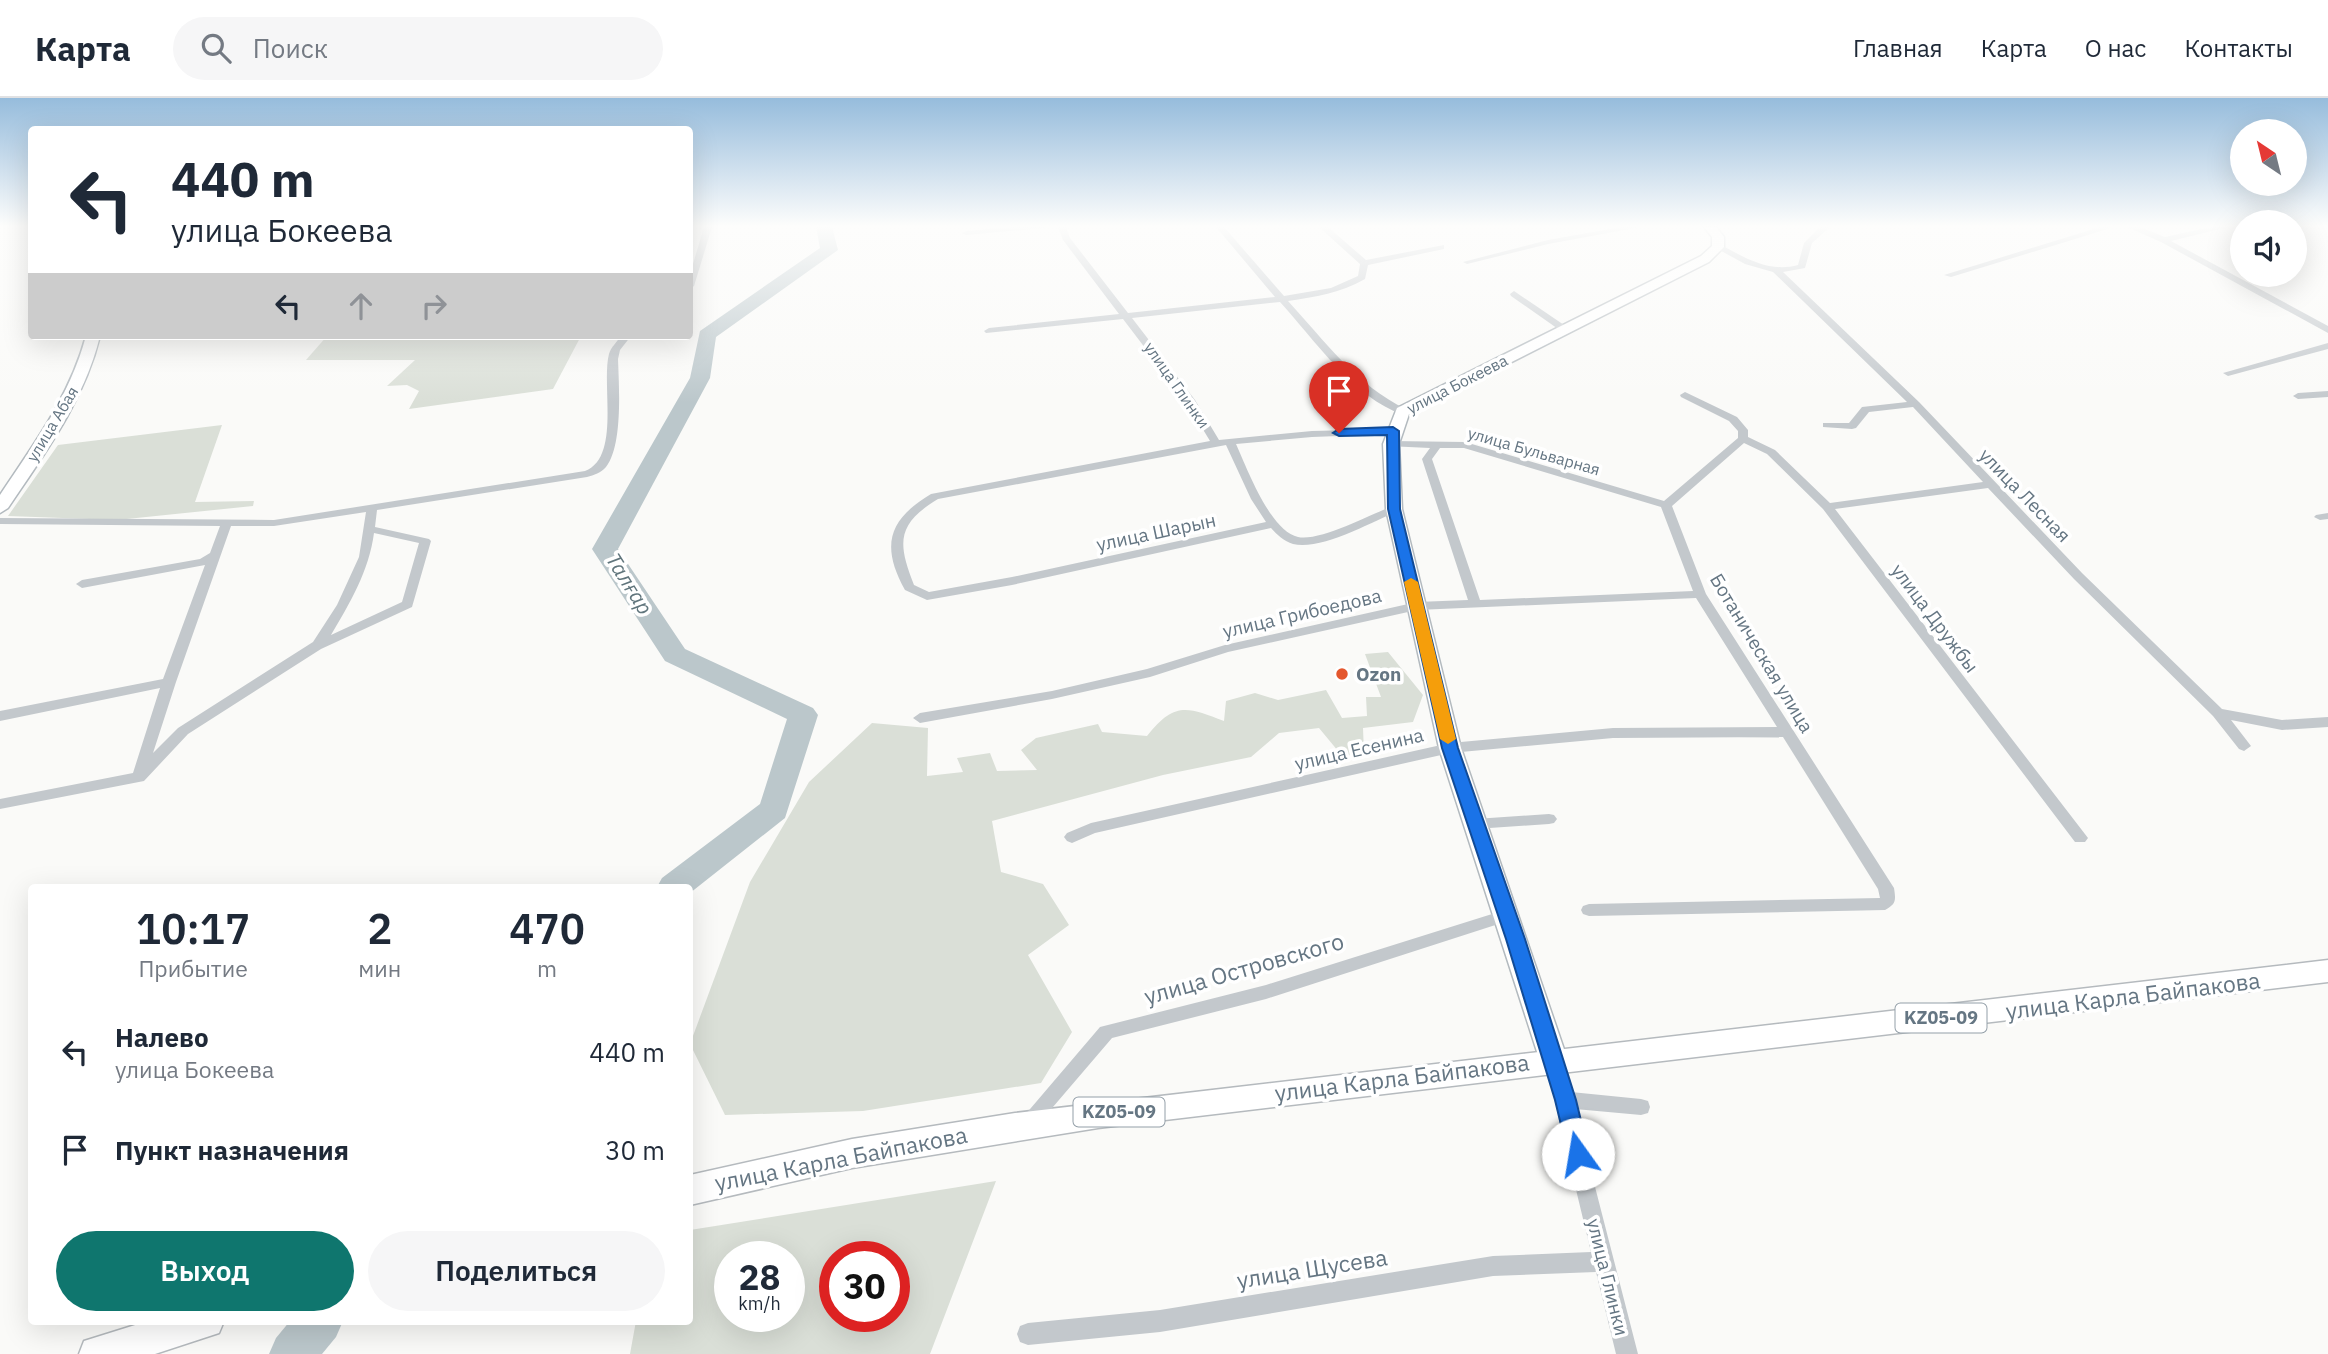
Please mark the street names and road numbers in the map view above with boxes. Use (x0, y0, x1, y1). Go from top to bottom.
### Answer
street label: улица Глинки (1140, 338, 1214, 432)
street label: улица Бокеева (1403, 350, 1511, 418)
street label: улица Абая (22, 383, 82, 465)
street label: улица Бульварная (1466, 423, 1602, 479)
street label: улица Лесная (1974, 443, 2076, 547)
street label: улица Шарын (1094, 508, 1218, 556)
street label: улица Дружбы (1886, 559, 1984, 677)
street label: Ботаническая улица (1705, 569, 1819, 737)
street label: улица Грибоедова (1220, 583, 1384, 643)
street label: улица Есенина (1292, 723, 1426, 775)
street label: улица Островского (1140, 925, 1347, 1011)
street label: улица Карла Байпакова (2004, 964, 2262, 1026)
road number: KZ05-09 (1896, 1003, 1986, 1032)
street label: улица Карла Байпакова (1273, 1046, 1531, 1108)
road number: KZ05-09 (1074, 1098, 1164, 1126)
street label: улица Карла Байпакова (712, 1119, 970, 1197)
street label: улица Глинки (1582, 1216, 1634, 1338)
street label: улица Щусева (1234, 1241, 1389, 1295)

